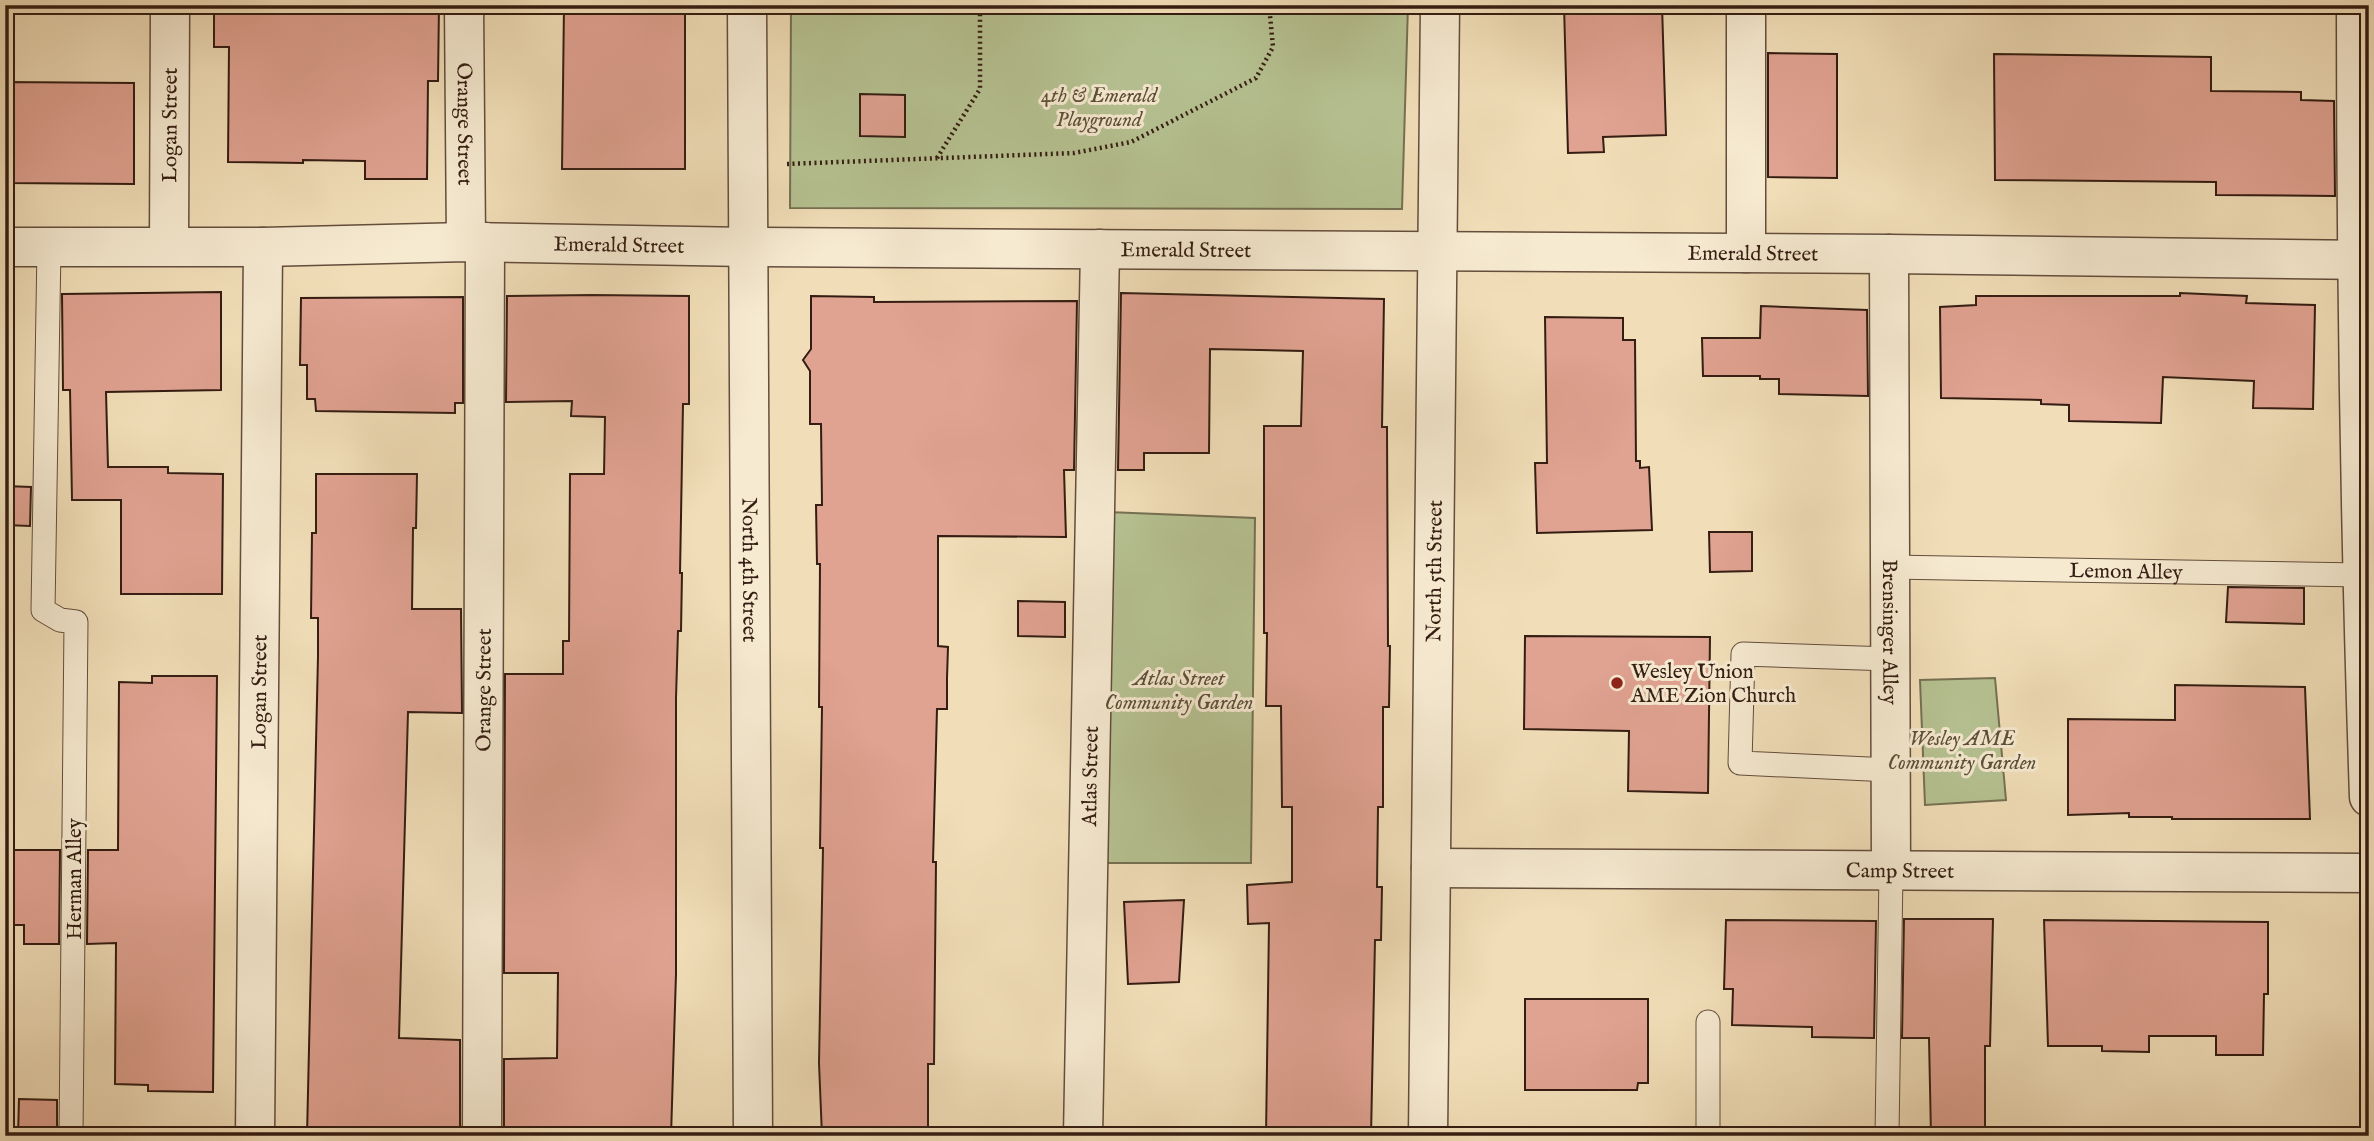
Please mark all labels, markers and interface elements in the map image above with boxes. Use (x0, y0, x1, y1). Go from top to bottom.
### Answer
street label: Orange Street (449, 62, 478, 186)
street label: Logan Street (157, 67, 185, 183)
park label: 4th & Emerald Playground (1041, 83, 1159, 134)
street label: Emerald Street (553, 232, 685, 261)
street label: Emerald Street (1120, 237, 1251, 265)
street label: Emerald Street (1687, 241, 1818, 269)
street label: North 4th Street (735, 497, 762, 643)
street label: North 5th Street (1421, 500, 1450, 642)
street label: Lemon Alley (2069, 558, 2184, 587)
street label: Brensinger Alley (1875, 559, 1902, 706)
street label: Orange Street (471, 628, 499, 752)
street label: Logan Street (246, 634, 275, 750)
place label: Wesley Union AME Zion Church (1630, 659, 1796, 710)
park label: Atlas Street Community Garden (1105, 666, 1253, 717)
marker: Wesley Union AME Zion Church (1609, 675, 1625, 691)
street label: Atlas Street (1077, 726, 1106, 828)
park label: Wesley AME Community Garden (1888, 726, 2036, 777)
street label: Herman Alley (62, 817, 89, 940)
street label: Camp Street (1846, 858, 1954, 886)

